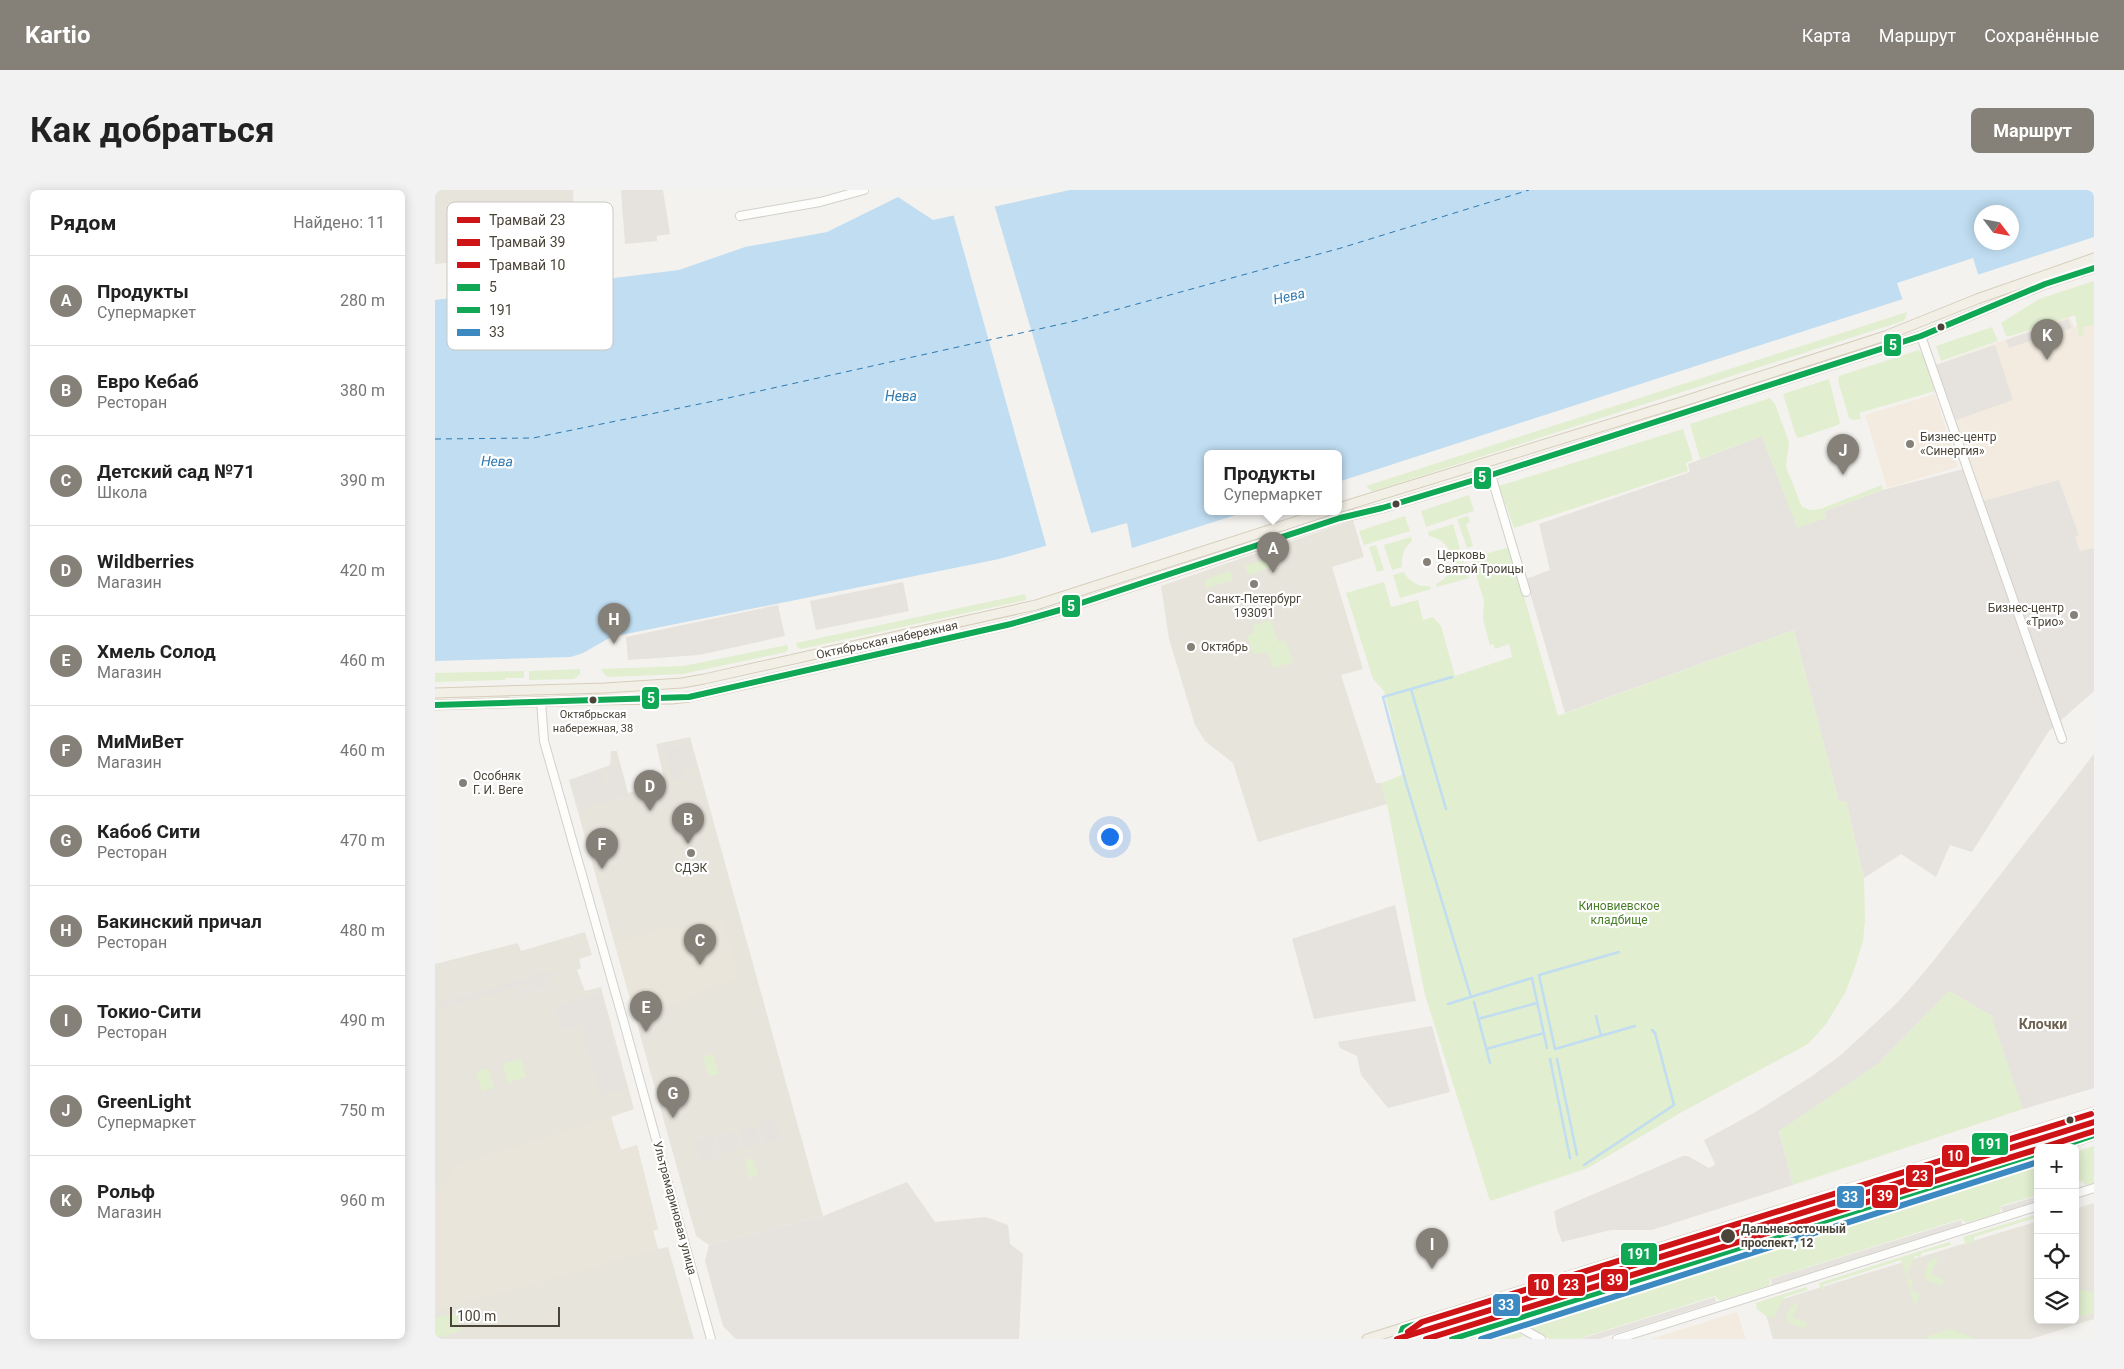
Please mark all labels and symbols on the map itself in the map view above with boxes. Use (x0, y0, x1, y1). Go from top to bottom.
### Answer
legend (447, 202, 613, 350)
north arrow (1974, 205, 2019, 250)
text: Трамвай 23 (489, 212, 565, 228)
text: Трамвай 39 (489, 234, 565, 250)
text: Трамвай 10 (489, 257, 566, 273)
text: 5 (489, 279, 497, 295)
water label: Нева (1272, 285, 1306, 307)
text: 191 (489, 302, 513, 318)
pin: K (2031, 319, 2063, 360)
unlabelled marker (1936, 322, 1946, 332)
text: 33 (489, 324, 505, 340)
line badge: 5 (1883, 333, 1902, 357)
text: 5 (1889, 337, 1897, 353)
water label: Нева (885, 388, 917, 404)
place label: Бизнес-центр «Синергия» (1920, 430, 1997, 458)
pin: J (1827, 434, 1859, 475)
marker: Бизнес-центр «Синергия» (1904, 438, 1916, 450)
water label: Нева (481, 453, 513, 469)
line badge: 5 (1473, 466, 1492, 490)
text: 5 (1478, 469, 1486, 485)
unlabelled marker (1391, 499, 1401, 509)
pin: A (1257, 532, 1289, 573)
place label: Церковь Святой Троицы (1437, 548, 1524, 576)
marker: Церковь Святой Троицы (1421, 556, 1433, 568)
marker: Санкт-Петербург 193091 (1248, 578, 1260, 590)
place label: Санкт-Петербург 193091 (1207, 592, 1301, 620)
line badge: 5 (1061, 594, 1081, 618)
text: 5 (1067, 598, 1075, 614)
place label: Бизнес-центр «Трио» (1988, 601, 2064, 629)
pin: H (598, 603, 630, 644)
marker: Бизнес-центр «Трио» (2068, 609, 2080, 621)
street label: Октябрьская набережная (815, 618, 959, 662)
place label: Октябрь (1201, 640, 1248, 654)
marker: Октябрь (1185, 641, 1197, 653)
line badge: 5 (641, 686, 660, 710)
text: 5 (647, 690, 655, 706)
marker: Октябрьская набережная, 38 (588, 695, 598, 705)
place label: Октябрьская набережная, 38 (553, 708, 633, 735)
place label: Особняк Г. И. Веге (473, 769, 523, 797)
pin: D (634, 770, 666, 811)
marker: Особняк Г. И. Веге (457, 777, 469, 789)
pin: B (672, 803, 704, 844)
your location (1097, 824, 1123, 850)
pin: F (586, 828, 618, 869)
marker: СДЭК (685, 847, 697, 859)
place label: СДЭК (675, 861, 708, 875)
park label: Киновиевское кладбище (1578, 899, 1660, 927)
pin: C (684, 924, 716, 965)
pin: E (630, 991, 662, 1032)
district label: Клочки (2019, 1016, 2067, 1032)
pin: G (657, 1077, 689, 1118)
unlabelled marker (2065, 1115, 2075, 1125)
line badge: 191 (1971, 1132, 2009, 1156)
text: 191 (1978, 1136, 2002, 1152)
street label: Ультрамариновая улица (650, 1140, 700, 1276)
line badge: 10 (1941, 1144, 1970, 1168)
text: 10 (1947, 1148, 1963, 1164)
line badge: 23 (1905, 1164, 1934, 1188)
text: 23 (1912, 1168, 1928, 1184)
line badge: 39 (1871, 1184, 1899, 1209)
line badge: 33 (1836, 1185, 1865, 1209)
text: 39 (1877, 1188, 1893, 1204)
text: 33 (1842, 1189, 1858, 1205)
place label: Дальневосточный проспект, 12 (1741, 1222, 1846, 1250)
marker: Дальневосточный проспект, 12 (1719, 1227, 1737, 1245)
pin: I (1416, 1228, 1448, 1269)
line badge: 191 (1620, 1242, 1658, 1266)
text: 191 (1627, 1246, 1651, 1262)
line badge: 39 (1600, 1268, 1629, 1292)
text: 39 (1607, 1272, 1623, 1288)
line badge: 10 (1527, 1273, 1555, 1297)
line badge: 23 (1557, 1273, 1586, 1297)
text: 10 (1533, 1277, 1549, 1293)
text: 23 (1563, 1277, 1579, 1293)
line badge: 33 (1492, 1293, 1521, 1317)
text: 33 (1498, 1297, 1514, 1313)
scale bar (450, 1304, 560, 1327)

